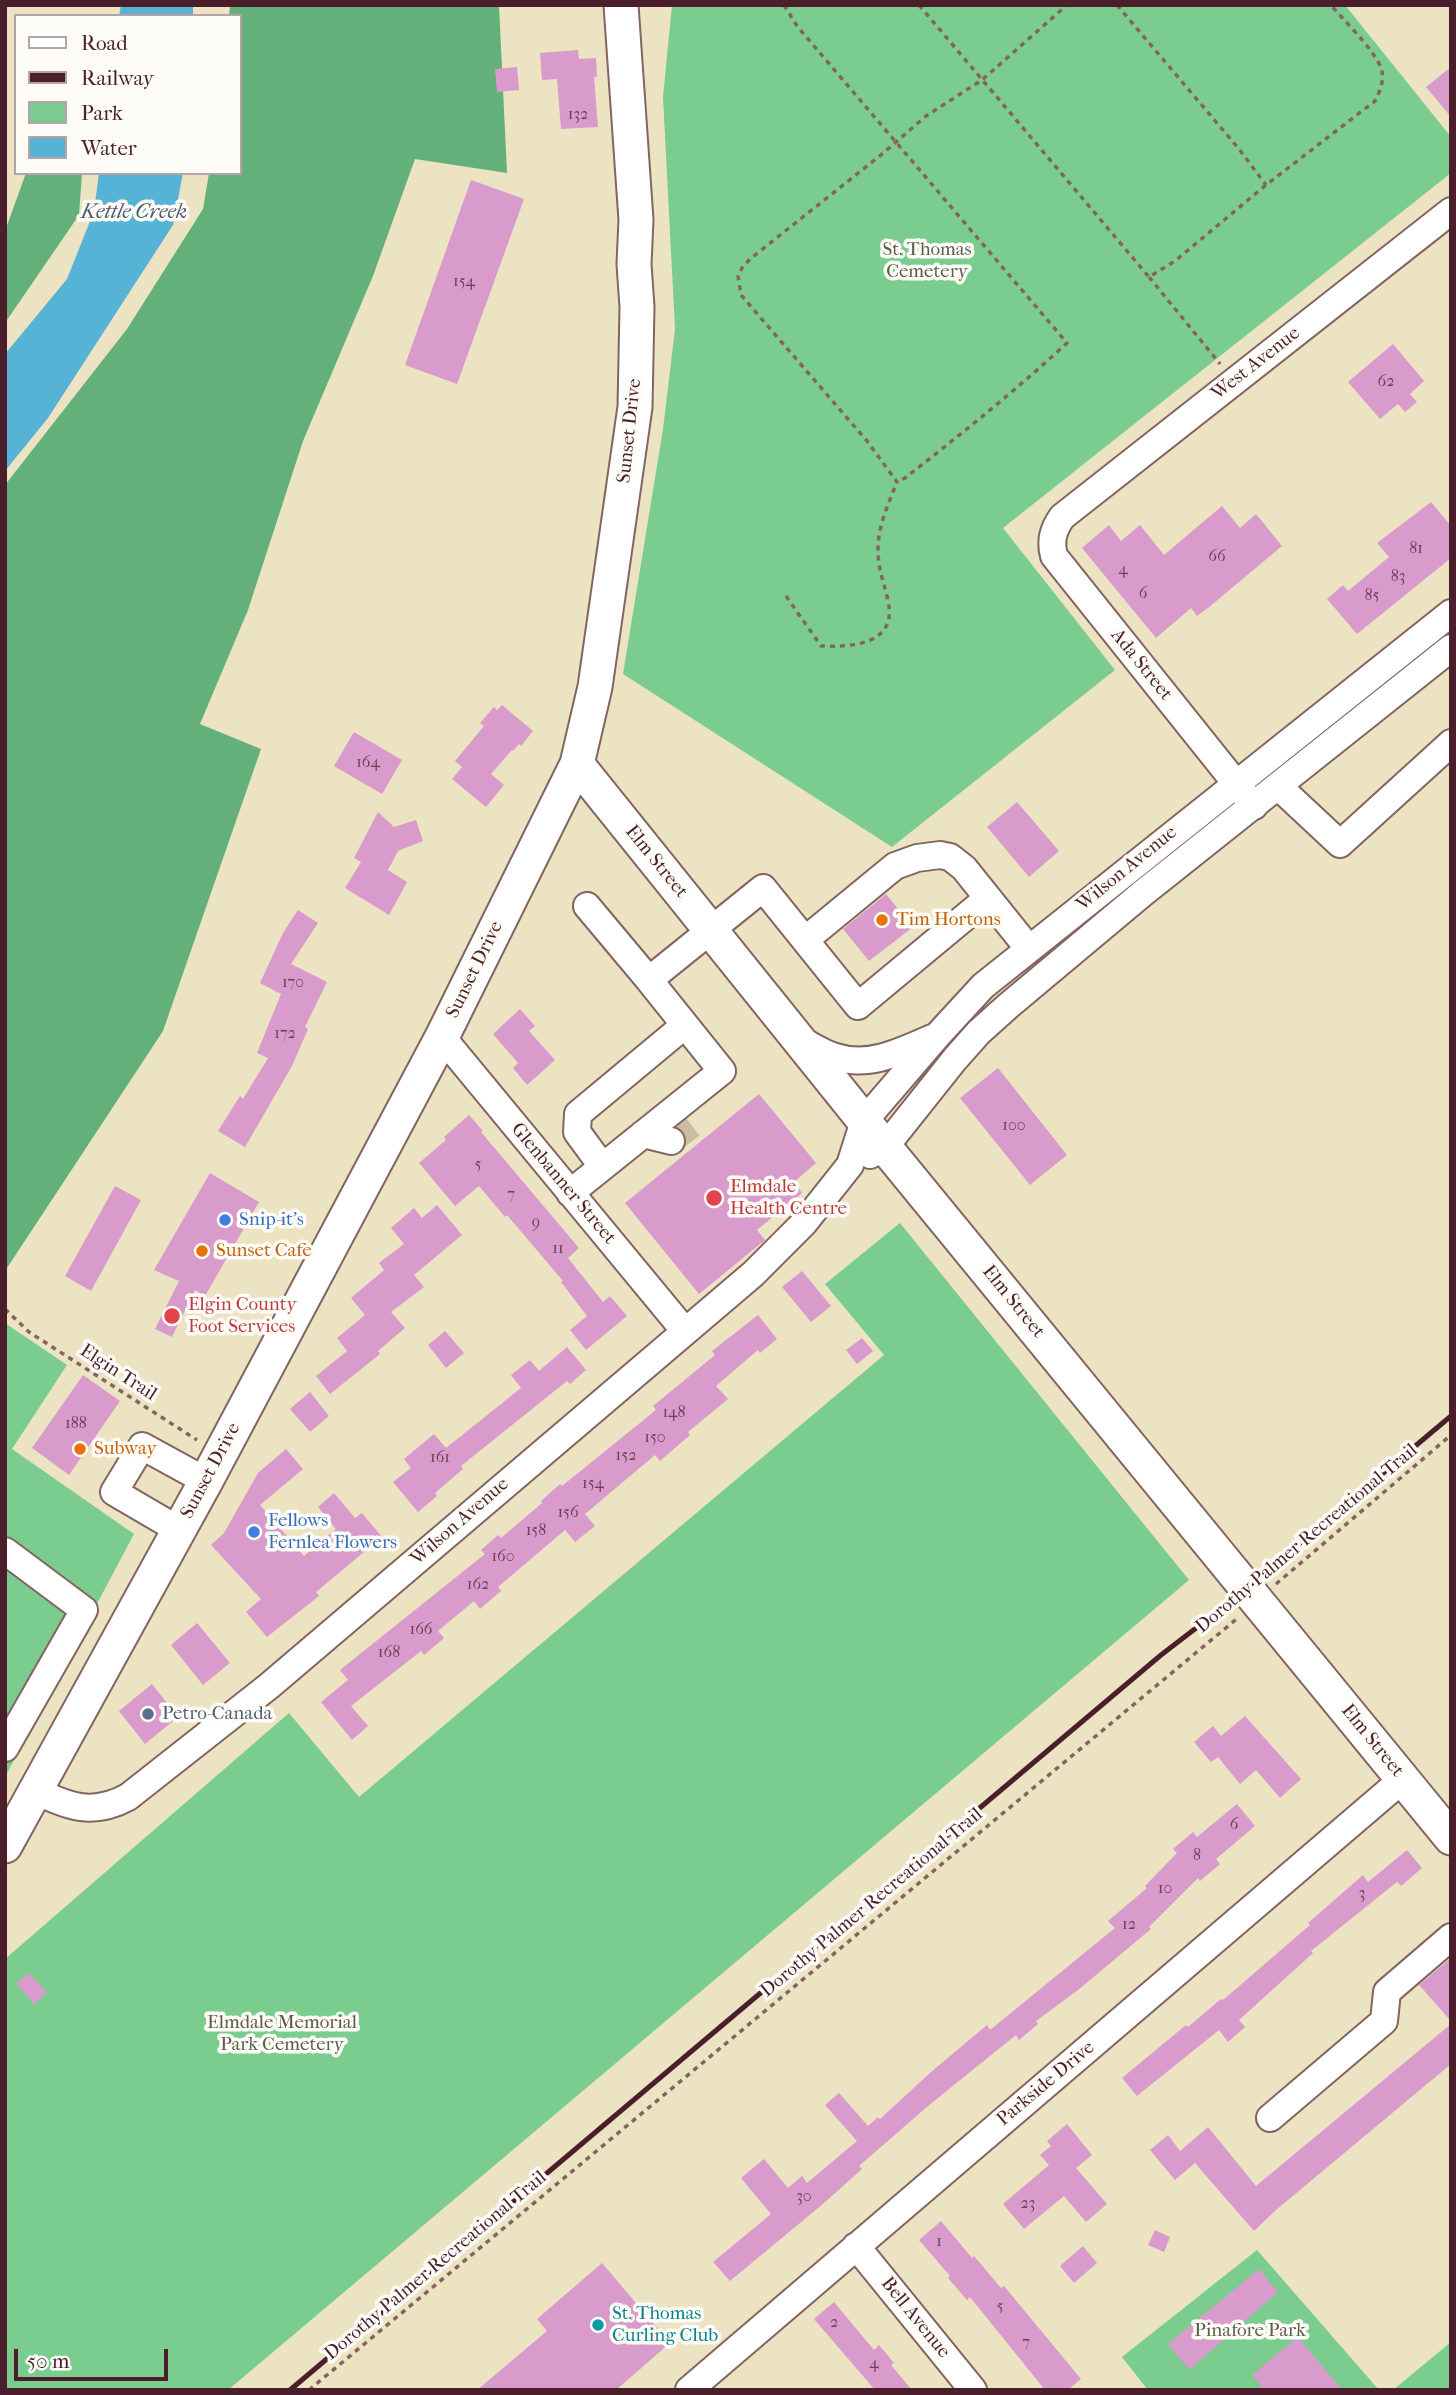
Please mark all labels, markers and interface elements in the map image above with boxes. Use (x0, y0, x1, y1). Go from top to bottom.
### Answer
legend (14, 14, 242, 175)
text: Road (81, 31, 128, 55)
text: Railway (81, 66, 154, 90)
text: Park (81, 101, 123, 125)
house number: 132 (568, 105, 588, 125)
text: Water (81, 136, 137, 160)
water label: Kettle Creek (81, 200, 187, 226)
park label: St. Thomas Cemetery (882, 239, 972, 283)
house number: 154 (453, 272, 475, 292)
street label: West Avenue (1207, 322, 1305, 406)
house number: 62 (1378, 372, 1394, 392)
street label: Sunset Drive (613, 377, 647, 485)
house number: 81 (1409, 539, 1423, 559)
house number: 66 (1208, 547, 1226, 567)
house number: 4 (1118, 560, 1128, 580)
house number: 83 (1391, 567, 1405, 587)
house number: 6 (1139, 584, 1147, 604)
house number: 85 (1365, 586, 1379, 606)
street label: Ada Street (1105, 625, 1177, 705)
house number: 164 (356, 753, 380, 773)
street label: Elm Street (620, 821, 692, 903)
street label: Wilson Avenue (1072, 822, 1182, 916)
place label: Tim Hortons (896, 909, 1001, 931)
marker: Tim Hortons (874, 912, 890, 928)
street label: Sunset Drive (442, 918, 508, 1022)
house number: 170 (282, 973, 304, 993)
house number: 172 (274, 1024, 296, 1044)
house number: 100 (1002, 1116, 1026, 1136)
street label: Glenbanner Street (506, 1119, 620, 1249)
house number: 5 (475, 1155, 481, 1175)
place label: Elmdale Health Centre (730, 1176, 847, 1220)
house number: 7 (507, 1185, 515, 1205)
marker: Elmdale Health Centre (704, 1188, 724, 1208)
place label: Snip-it's (239, 1209, 304, 1231)
marker: Snip-it's (217, 1212, 233, 1228)
house number: 9 (532, 1213, 540, 1233)
house number: 11 (552, 1239, 564, 1259)
place label: Sunset Cafe (216, 1240, 312, 1262)
marker: Sunset Cafe (194, 1243, 210, 1259)
street label: Elm Street (977, 1261, 1049, 1343)
place label: Elgin County Foot Services (188, 1294, 297, 1338)
marker: Elgin County Foot Services (162, 1306, 182, 1326)
street label: Elgin Trail (75, 1340, 161, 1406)
house number: 148 (662, 1403, 686, 1423)
house number: 188 (65, 1414, 87, 1434)
street label: Sunset Drive (176, 1419, 246, 1523)
house number: 150 (644, 1428, 666, 1448)
place label: Subway (94, 1438, 157, 1460)
street label: Dorothy Palmer Recreational Trail (1191, 1439, 1423, 1639)
marker: Subway (72, 1441, 88, 1457)
house number: 152 (616, 1446, 636, 1466)
house number: 161 (430, 1448, 450, 1468)
street label: Wilson Avenue (406, 1473, 514, 1571)
house number: 154 (582, 1474, 604, 1494)
house number: 156 (557, 1503, 579, 1523)
place label: Fellows Fernlea Flowers (268, 1510, 397, 1554)
house number: 158 (526, 1521, 546, 1541)
marker: Fellows Fernlea Flowers (246, 1524, 262, 1540)
house number: 160 (491, 1547, 515, 1567)
house number: 162 (467, 1575, 489, 1595)
house number: 166 (410, 1620, 432, 1640)
house number: 168 (378, 1643, 400, 1663)
street label: Elm Street (1336, 1700, 1408, 1782)
place label: Petro-Canada (162, 1703, 272, 1725)
marker: Petro-Canada (140, 1706, 156, 1722)
street label: Dorothy Palmer Recreational Trail (756, 1803, 988, 2003)
house number: 6 (1230, 1815, 1238, 1835)
house number: 8 (1193, 1846, 1201, 1866)
house number: 10 (1158, 1879, 1172, 1899)
house number: 3 (1359, 1884, 1365, 1904)
house number: 12 (1122, 1915, 1136, 1935)
park label: Elmdale Memorial Park Cemetery (207, 2012, 357, 2056)
street label: Parkside Drive (993, 2037, 1099, 2131)
street label: Dorothy Palmer Recreational Trail (320, 2166, 552, 2366)
house number: 30 (796, 2187, 812, 2207)
house number: 23 (1021, 2194, 1035, 2214)
house number: 1 (936, 2232, 942, 2252)
street label: Bell Avenue (875, 2273, 955, 2363)
house number: 5 (997, 2297, 1003, 2317)
place label: St. Thomas Curling Club (612, 2303, 718, 2347)
house number: 2 (830, 2313, 838, 2333)
marker: St. Thomas Curling Club (590, 2317, 606, 2333)
park label: Pinafore Park (1194, 2320, 1306, 2342)
house number: 7 (1022, 2333, 1030, 2353)
scale bar (18, 2336, 172, 2380)
text: 50 m (27, 2349, 70, 2373)
house number: 4 (869, 2354, 879, 2374)

